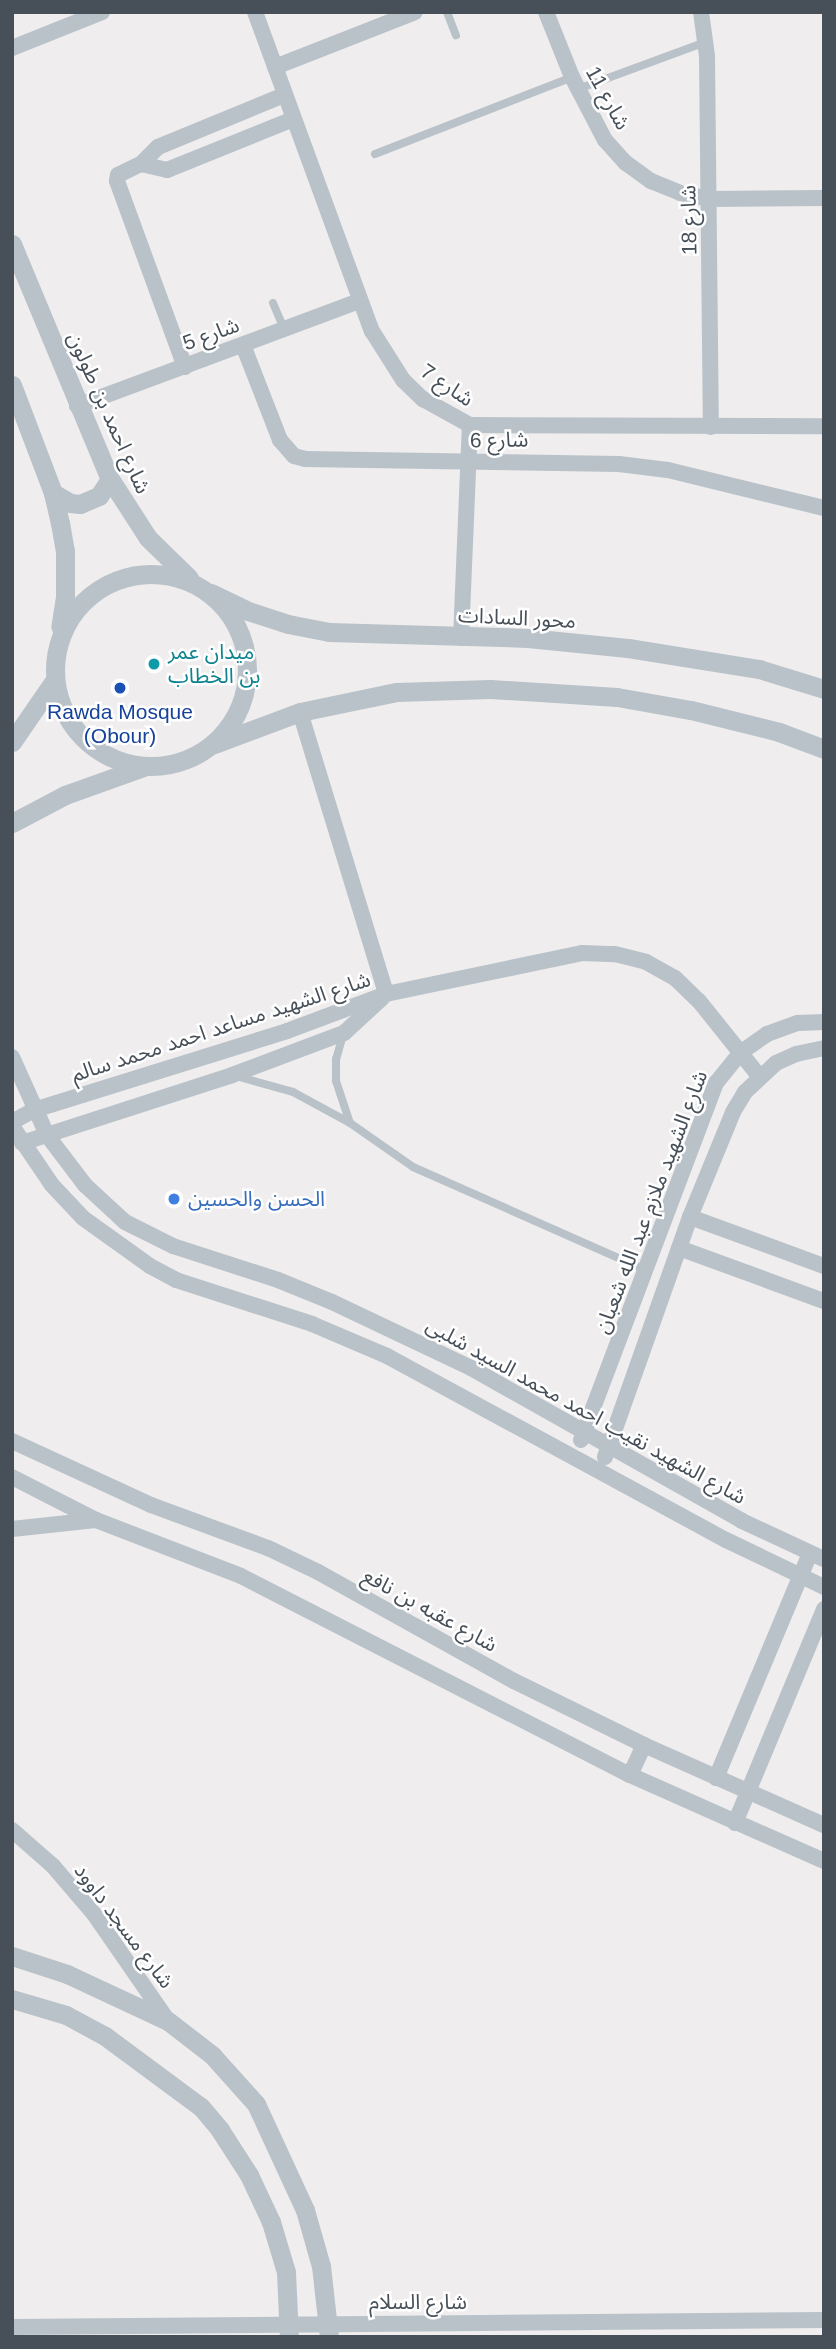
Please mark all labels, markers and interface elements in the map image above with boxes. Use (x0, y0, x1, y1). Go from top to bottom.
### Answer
street label: شارع 11 (580, 62, 636, 134)
street label: شارع 18 (676, 185, 702, 255)
street label: شارع 5 (179, 312, 243, 356)
street label: شارع احمد بن طولون (62, 328, 156, 498)
street label: شارع 7 (416, 358, 478, 412)
street label: شارع 6 (470, 427, 528, 453)
street label: محور السادات (457, 602, 577, 634)
place label: ميدان عمر بن الخطاب (168, 639, 261, 689)
marker: ميدان عمر بن الخطاب (146, 656, 162, 672)
marker: Rawda Mosque (Obour) (112, 680, 128, 696)
place label: Rawda Mosque (Obour) (47, 699, 193, 749)
street label: شارع الشهيد مساعد احمد محمد سالم (68, 967, 374, 1087)
street label: شارع الشهيد ملازم عبد الله شعبان (589, 1067, 713, 1337)
place label: الحسن والحسين (188, 1186, 325, 1212)
marker: الحسن والحسين (166, 1191, 182, 1207)
street label: شارع الشهيد نقيب احمد محمد السيد شلبى (422, 1312, 750, 1510)
street label: شارع عقبه بن نافع (358, 1563, 502, 1657)
street label: شارع مسجد داوود (69, 1859, 179, 1993)
street label: شارع السلام (369, 2289, 467, 2315)

